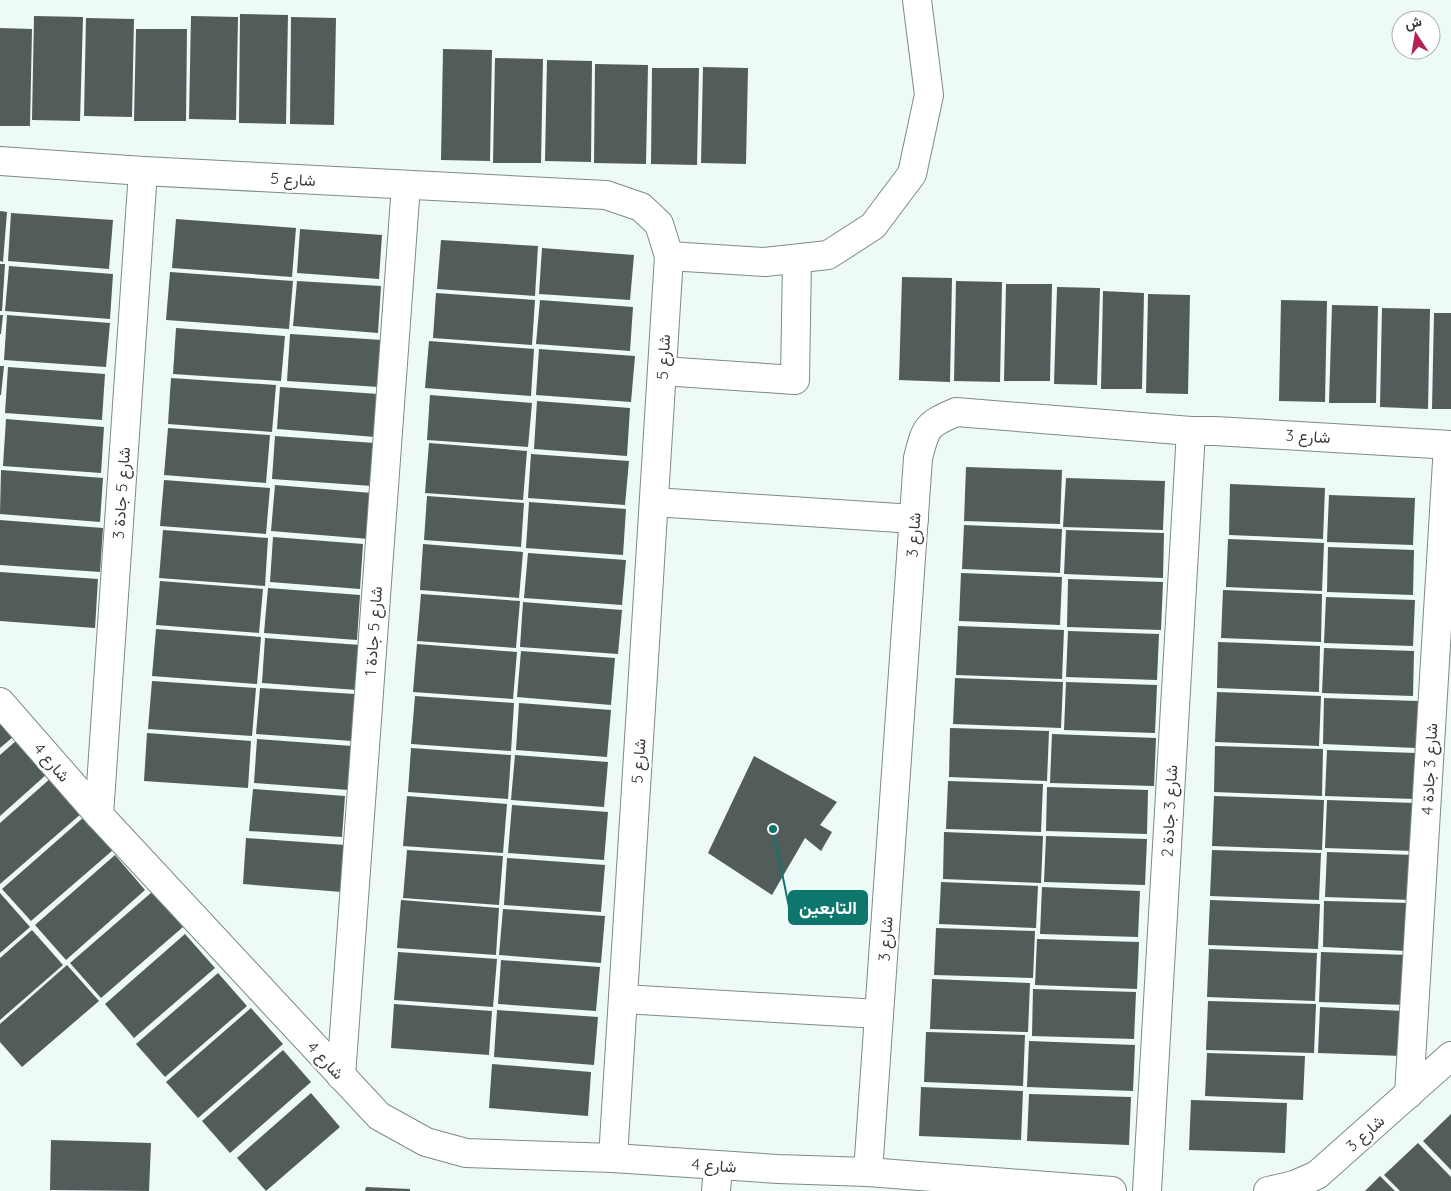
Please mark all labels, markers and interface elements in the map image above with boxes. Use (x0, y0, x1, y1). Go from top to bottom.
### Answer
north arrow (1391, 10, 1441, 60)
text: ش (1403, 12, 1424, 33)
street label: شارع 5 (270, 168, 316, 192)
street label: شارع 5 (652, 334, 676, 380)
street label: شارع 3 (1285, 425, 1331, 449)
street label: شارع 5 جادة 3 (108, 446, 136, 540)
street label: شارع 3 (901, 512, 927, 558)
street label: شارع 5 جادة 1 (360, 585, 388, 677)
street label: شارع 3 جادة 4 (1417, 722, 1443, 816)
street label: شارع 4 (28, 738, 74, 787)
street label: شارع 5 (626, 738, 652, 784)
street label: شارع 3 جادة 2 (1157, 764, 1183, 858)
callout: التابعين (789, 891, 867, 924)
text: التابعين (799, 896, 857, 919)
street label: شارع 3 (873, 916, 899, 962)
street label: شارع 4 (302, 1037, 349, 1085)
street label: شارع 3 (1342, 1111, 1390, 1157)
street label: شارع 4 (691, 1153, 737, 1179)

